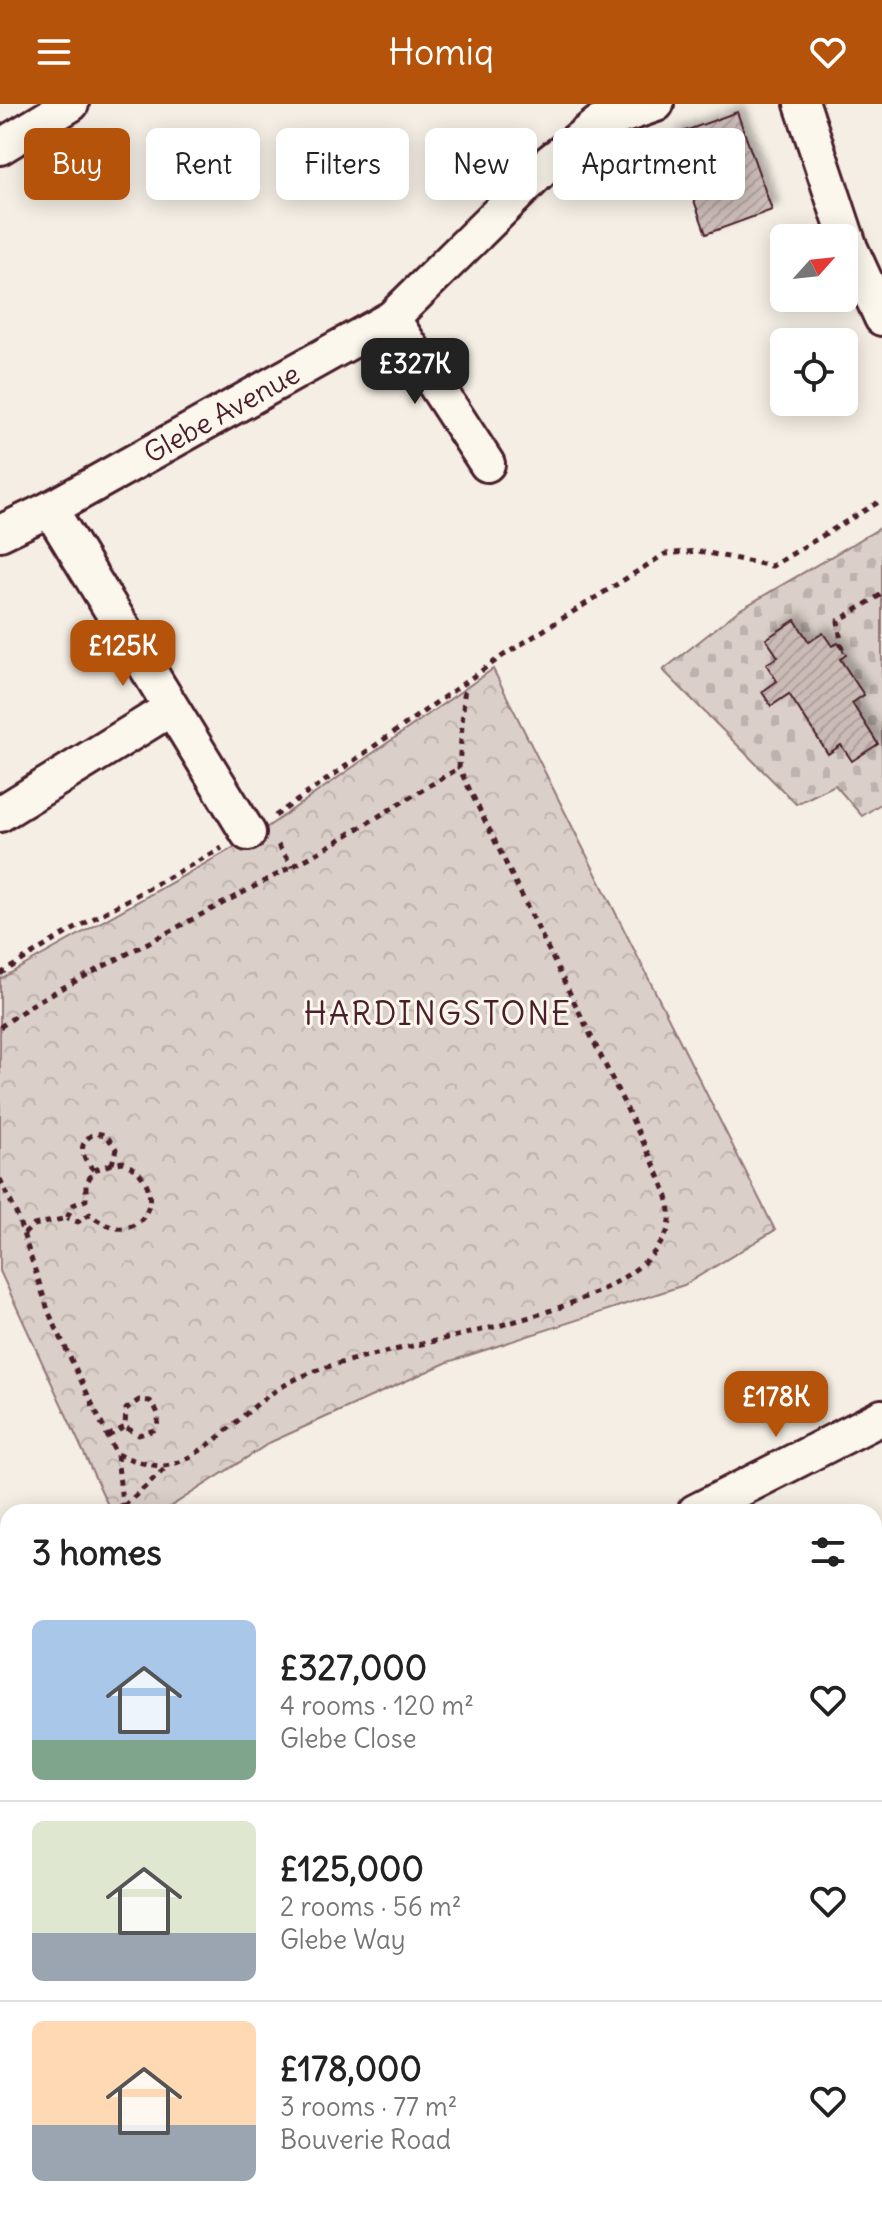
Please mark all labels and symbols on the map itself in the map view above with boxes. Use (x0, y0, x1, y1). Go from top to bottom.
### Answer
north arrow (770, 224, 858, 312)
pin: £327K (359, 338, 471, 406)
street label: Glebe Avenue (137, 355, 306, 471)
pin: £125K (67, 620, 179, 688)
district label: HARDINGSTONE (304, 993, 572, 1034)
pin: £178K (720, 1371, 832, 1439)

